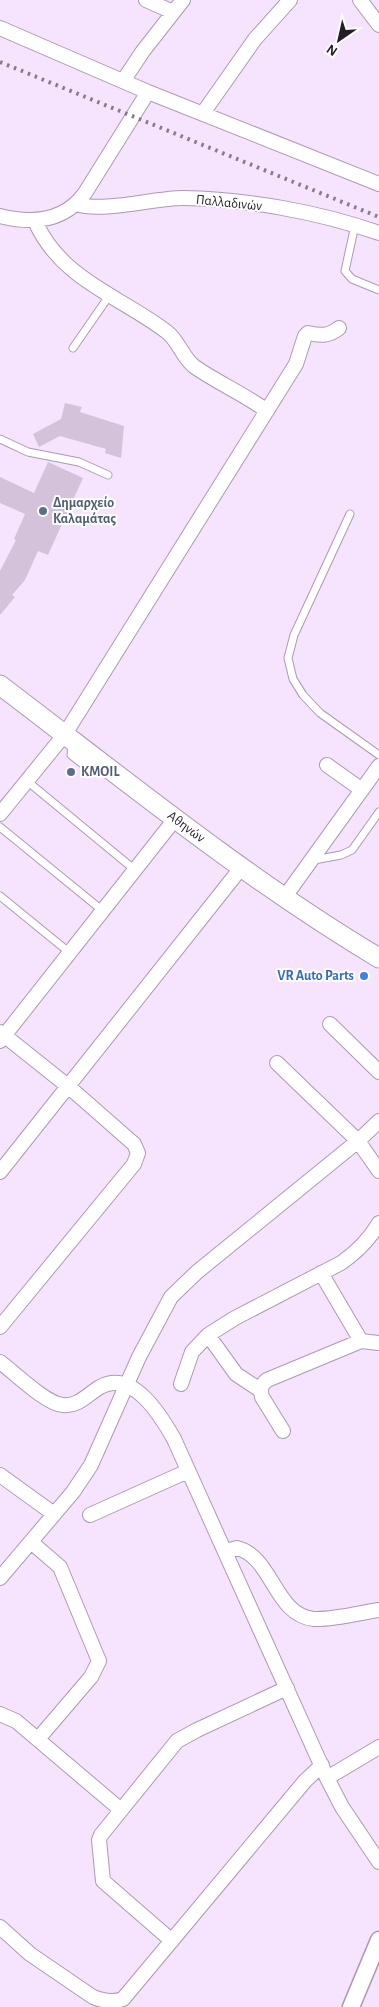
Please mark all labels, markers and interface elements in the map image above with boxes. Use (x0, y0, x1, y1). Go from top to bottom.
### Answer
north arrow (314, 15, 364, 65)
text: N (324, 41, 340, 58)
street label: Παλλαδινών (195, 193, 263, 213)
place label: Δημαρχείο Καλαμάτας (53, 495, 116, 526)
marker: Δημαρχείο Καλαμάτας (37, 505, 49, 517)
place label: KMOIL (81, 765, 120, 779)
marker: KMOIL (65, 766, 77, 778)
street label: Αθηνών (165, 808, 208, 845)
place label: VR Auto Parts (277, 969, 354, 983)
marker: VR Auto Parts (358, 970, 370, 982)

